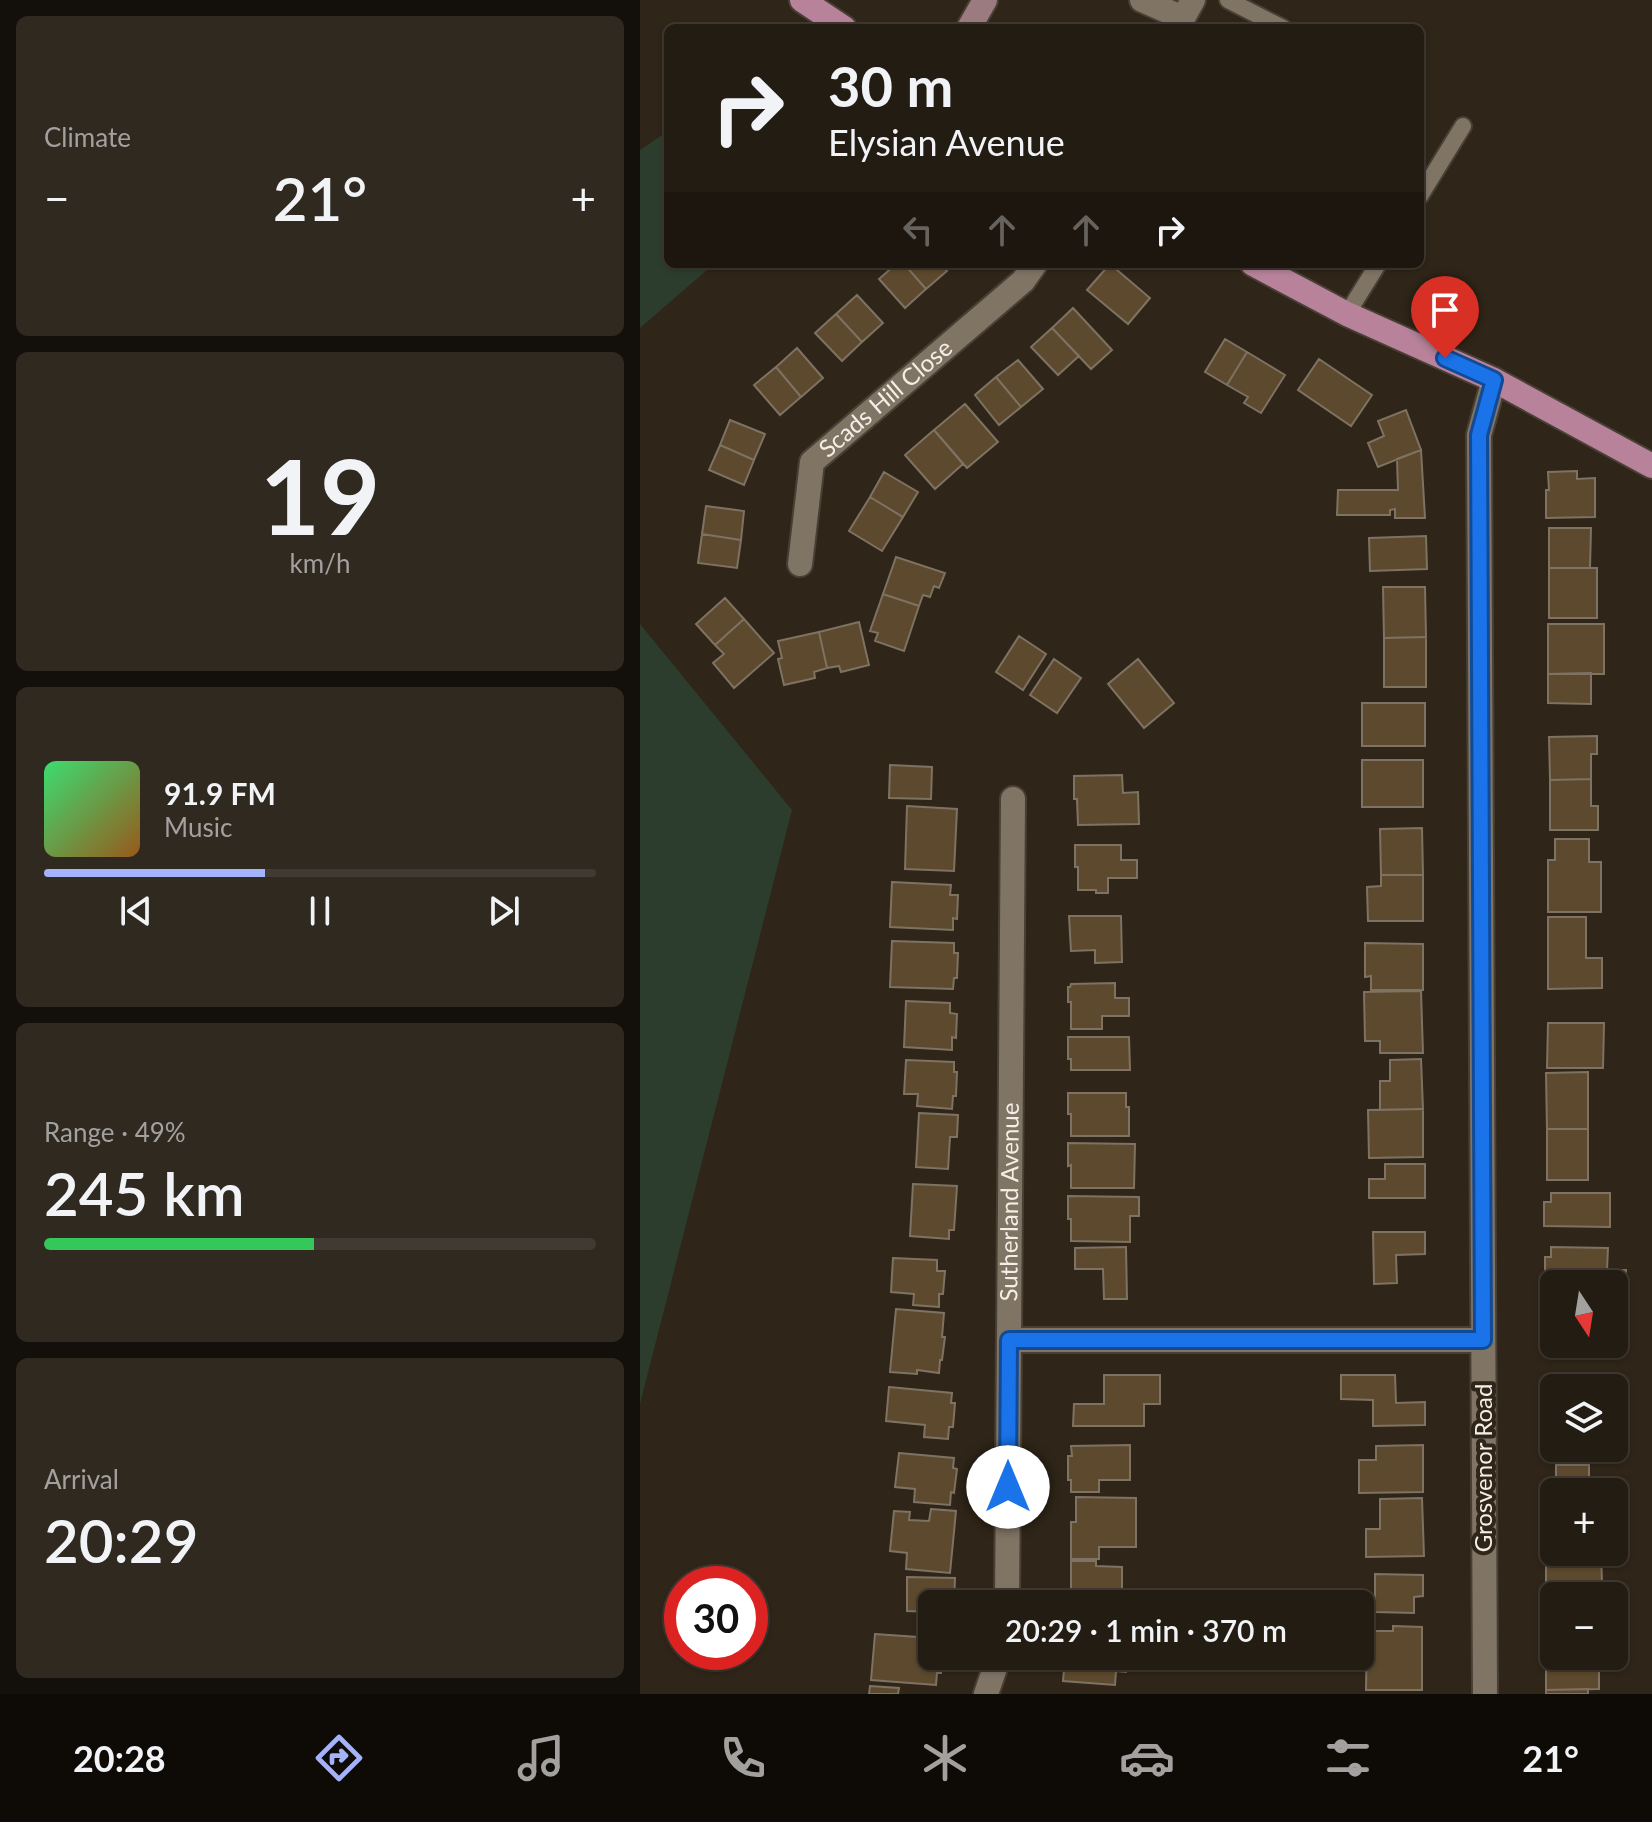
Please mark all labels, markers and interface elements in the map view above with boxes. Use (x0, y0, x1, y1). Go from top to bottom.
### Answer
text: 30 m (828, 52, 953, 119)
icon: right (696, 56, 800, 160)
text: Elysian Avenue (828, 120, 1065, 164)
text: Climate (44, 121, 131, 153)
text: 21° (273, 162, 367, 234)
text: − (44, 172, 70, 224)
text: + (570, 172, 596, 224)
icon: left (896, 208, 940, 252)
icon: ahead (980, 208, 1024, 252)
icon: ahead (1064, 208, 1108, 252)
icon: right (1148, 208, 1192, 252)
pin (1411, 276, 1479, 358)
icon: arrive (1423, 288, 1467, 332)
street label: Scads Hill Close (812, 332, 957, 463)
text: 19 (260, 432, 380, 557)
text: km/h (290, 547, 350, 579)
text: 91.9 FM (164, 775, 276, 811)
text: Music (164, 811, 232, 843)
icon: previous (114, 889, 158, 933)
icon: pause (298, 889, 342, 933)
icon: next (482, 889, 526, 933)
street label: Sutherland Avenue (993, 1102, 1024, 1302)
text: Range · 49% (44, 1116, 186, 1148)
text: 245 km (44, 1157, 245, 1229)
north arrow (1540, 1270, 1628, 1358)
map controls (1540, 1270, 1628, 1670)
button: layers (1540, 1374, 1628, 1462)
street label: Grosvenor Road (1468, 1384, 1497, 1552)
position arrow (966, 1445, 1050, 1529)
text: Arrival (44, 1463, 119, 1495)
button: + (1540, 1478, 1628, 1566)
text: 20:29 (44, 1504, 198, 1576)
speed limit sign: 30 (664, 1566, 768, 1670)
button: − (1540, 1582, 1628, 1670)
text: 20:29 · 1 min · 370 m (1005, 1612, 1287, 1648)
icon: directions (311, 1730, 367, 1786)
icon: music (513, 1730, 569, 1786)
icon: phone (715, 1730, 771, 1786)
icon: climate (917, 1730, 973, 1786)
icon: car (1119, 1730, 1175, 1786)
icon: filters (1320, 1730, 1376, 1786)
text: 20:28 (73, 1736, 166, 1780)
text: 21° (1522, 1736, 1579, 1780)

